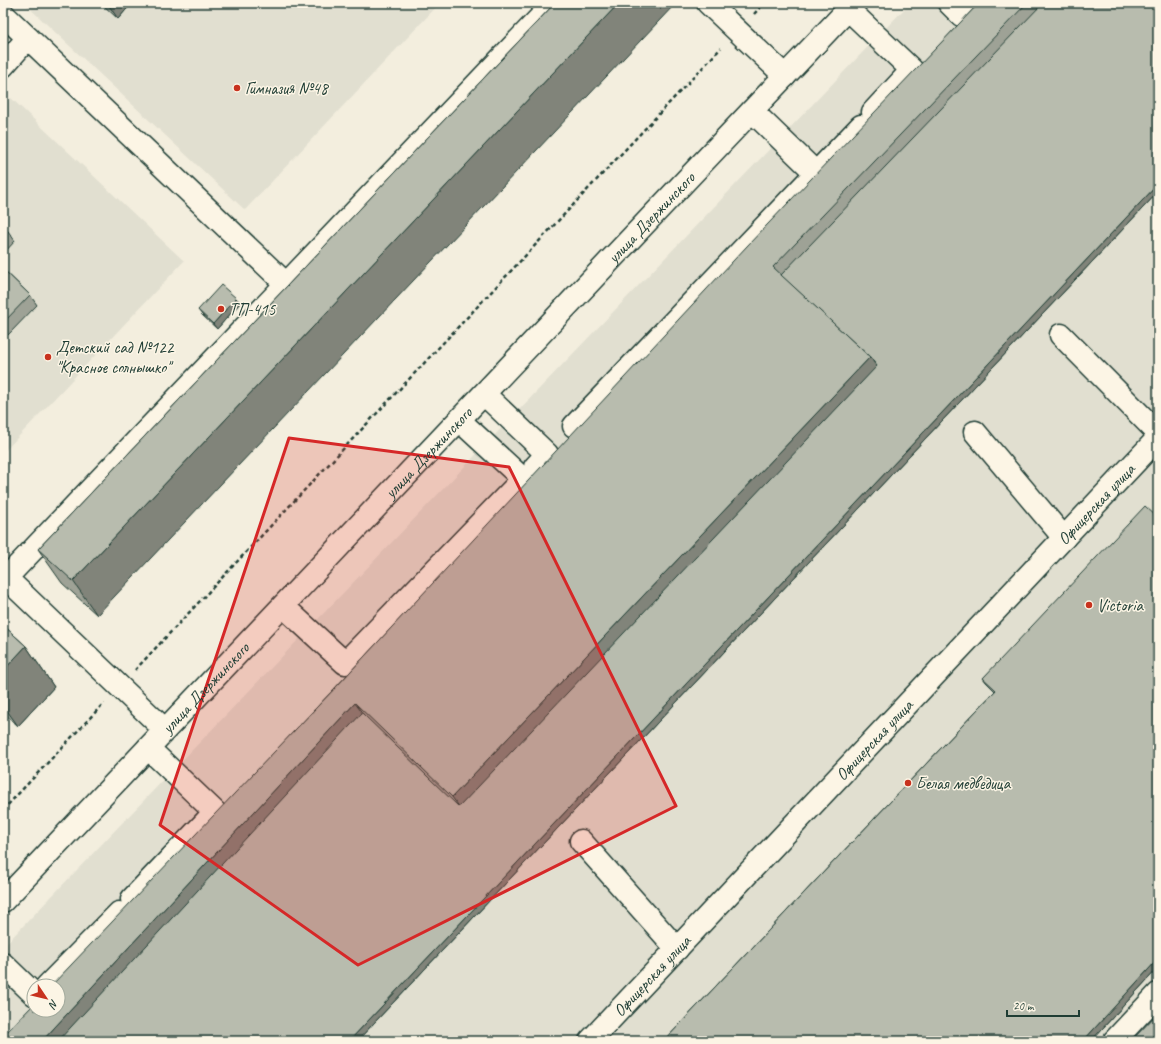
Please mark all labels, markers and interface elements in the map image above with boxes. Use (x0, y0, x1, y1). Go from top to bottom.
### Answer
place label: Гимназия №48 (245, 78, 330, 99)
marker: Гимназия №48 (232, 83, 242, 93)
street label: улица Дзержинского (602, 167, 700, 268)
place label: ТП-415 (229, 299, 277, 320)
marker: ТП-415 (216, 304, 226, 314)
place label: Детский сад №122 "Красное солнышко" (56, 337, 175, 378)
marker: Детский сад №122 "Красное солнышко" (43, 352, 53, 362)
street label: улица Дзержинского (380, 402, 477, 504)
street label: Офицерская улица (1053, 458, 1141, 549)
place label: Victoria (1097, 595, 1144, 616)
marker: Victoria (1084, 600, 1094, 610)
street label: улица Дзержинского (157, 637, 254, 739)
street label: Офицерская улица (831, 694, 919, 785)
place label: Белая медведица (916, 773, 1012, 794)
marker: Белая медведица (903, 778, 913, 788)
street label: Офицерская улица (609, 930, 696, 1021)
north arrow (26, 978, 66, 1018)
scale bar (1007, 992, 1079, 1018)
text: N (45, 997, 62, 1012)
text: 20 m (1013, 998, 1035, 1014)

